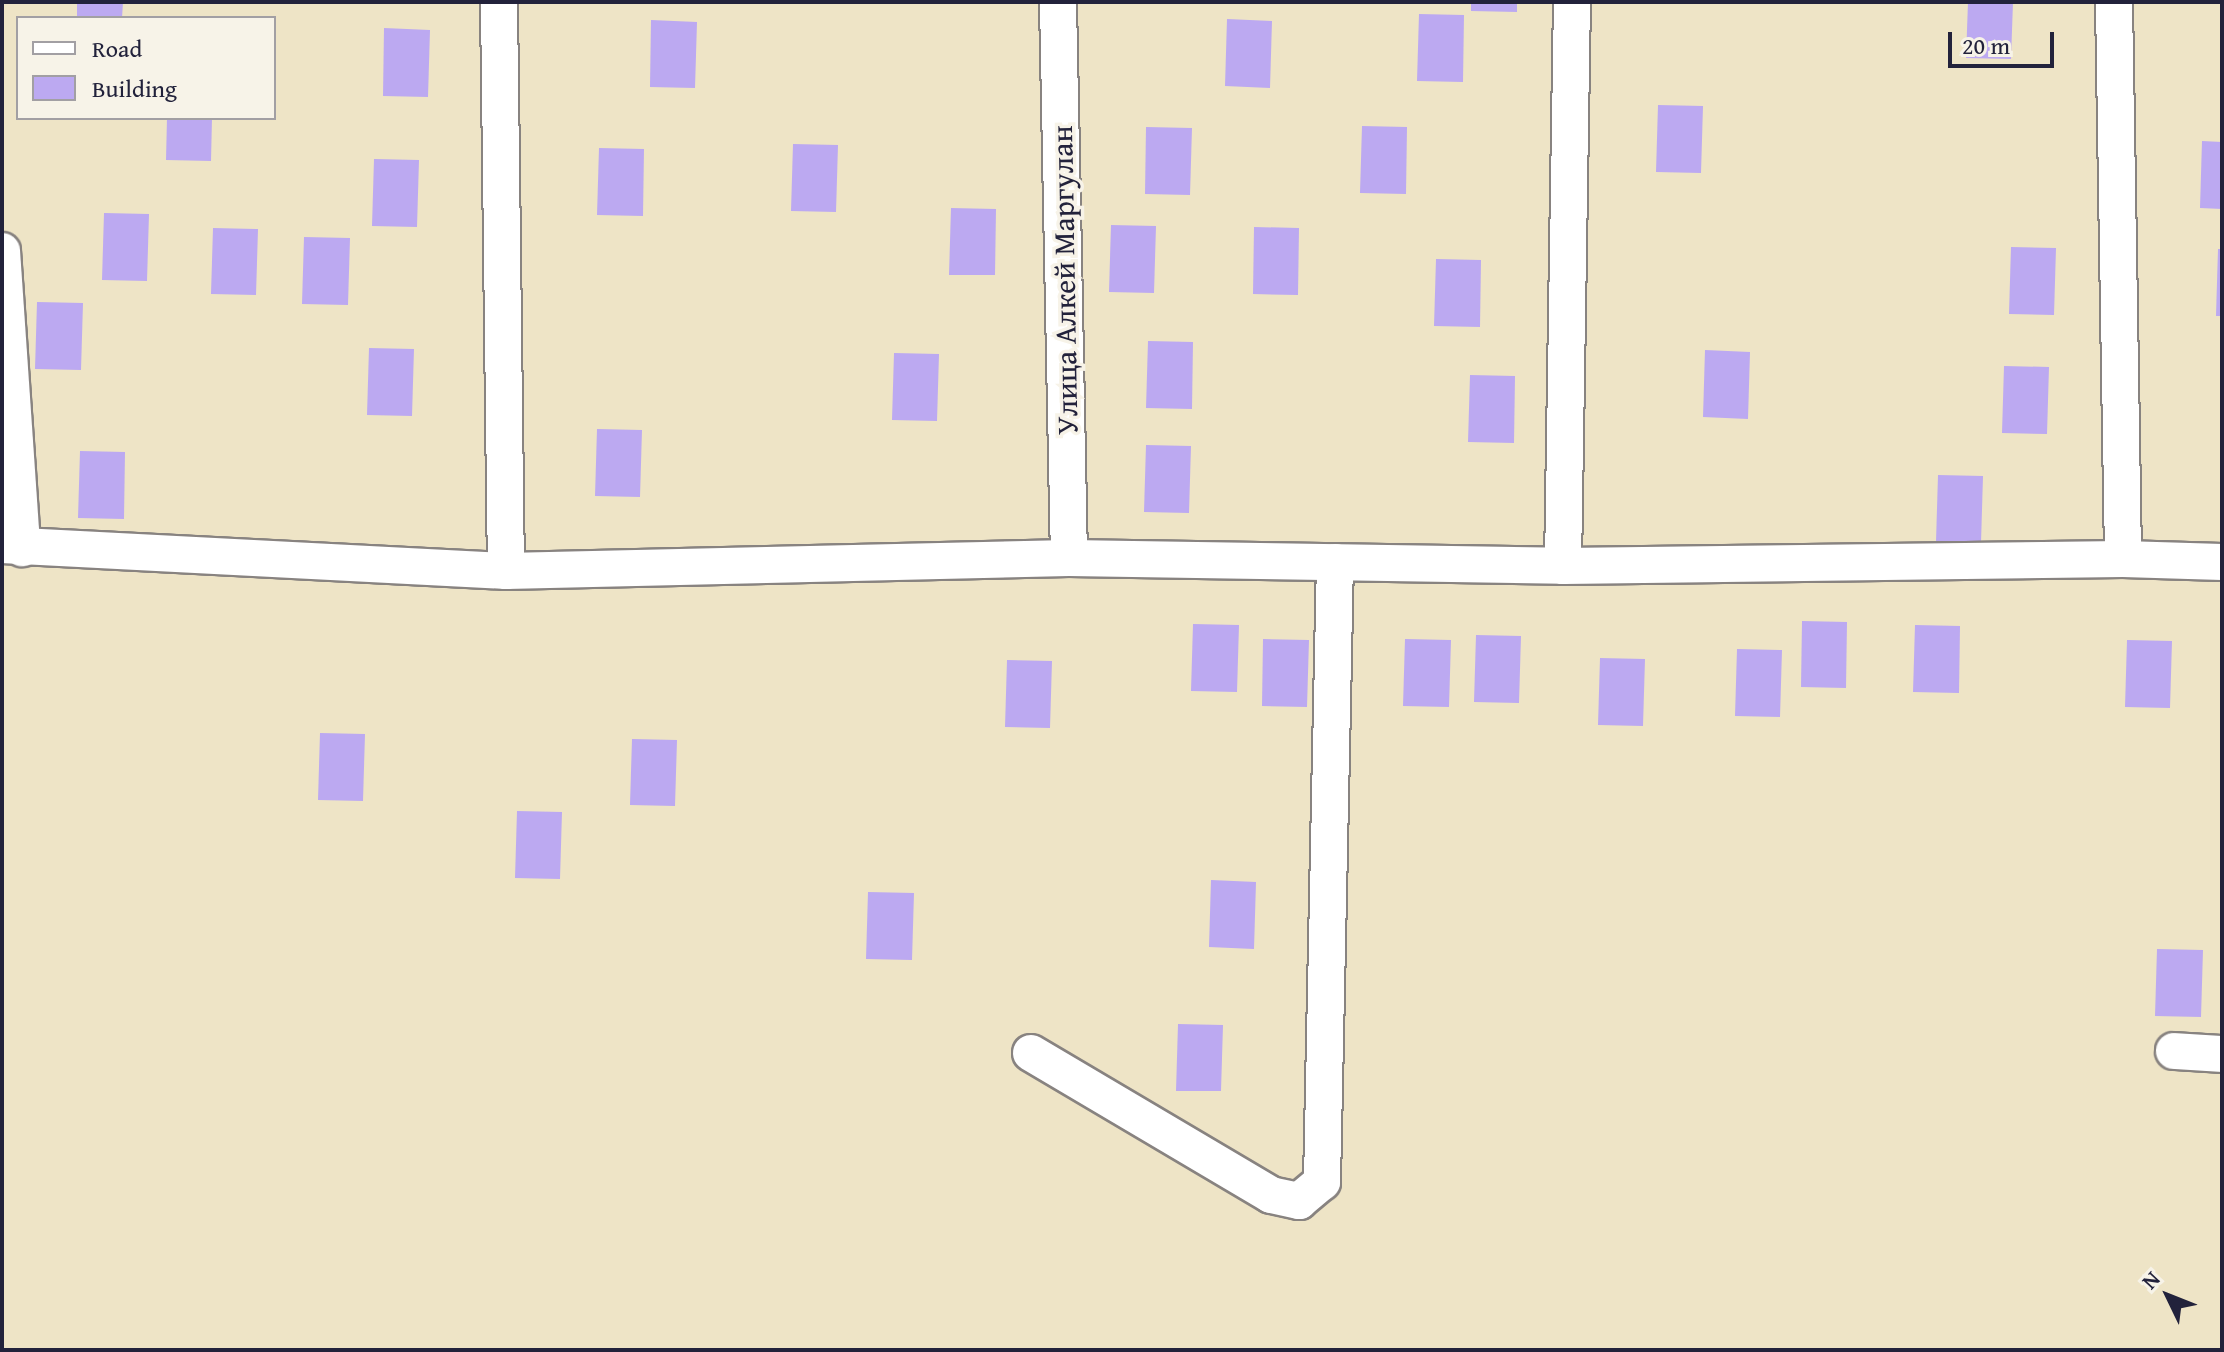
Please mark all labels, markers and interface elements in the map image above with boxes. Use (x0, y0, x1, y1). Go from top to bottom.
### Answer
legend (16, 16, 276, 120)
scale bar (1952, 16, 2058, 66)
text: 20 m (1962, 28, 2010, 63)
text: Road (92, 31, 142, 66)
text: Building (92, 71, 177, 106)
street label: Улица Алкей Маргулан (1043, 125, 1085, 435)
north arrow (2128, 1256, 2208, 1336)
text: N (2134, 1263, 2167, 1296)

